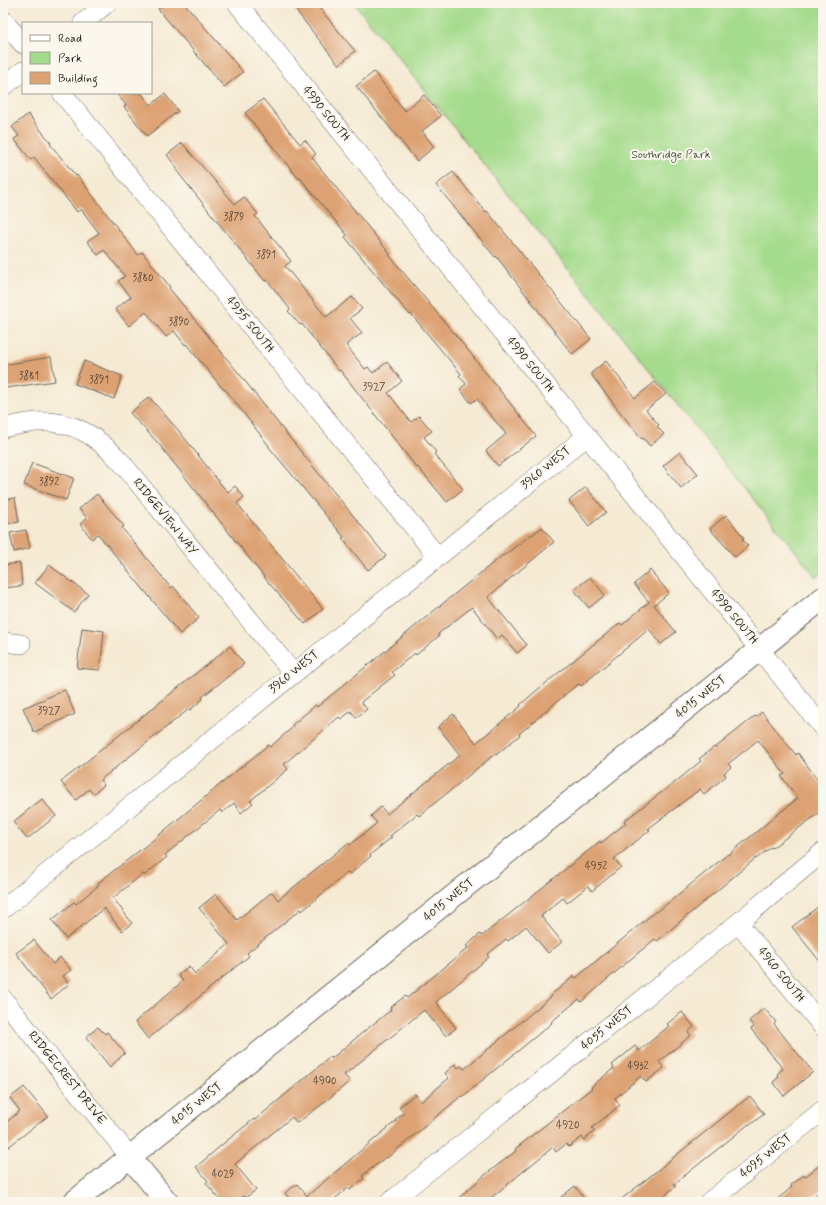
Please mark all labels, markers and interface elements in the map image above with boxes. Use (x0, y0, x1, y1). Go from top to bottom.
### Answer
legend (22, 22, 152, 94)
text: Road (58, 31, 82, 47)
text: Park (58, 51, 82, 67)
text: Building (58, 71, 98, 88)
street label: 4990 SOUTH (299, 83, 354, 145)
park label: Southridge Park (631, 147, 711, 163)
house number: 3879 (224, 210, 244, 224)
house number: 3891 (256, 248, 276, 262)
house number: 3880 (133, 271, 154, 285)
street label: 4955 SOUTH (222, 293, 278, 357)
house number: 3890 (169, 315, 190, 329)
street label: 4990 SOUTH (503, 334, 558, 396)
house number: 3881 (19, 369, 39, 383)
house number: 3891 (89, 373, 109, 387)
house number: 3927 (363, 381, 385, 394)
street label: 3960 WEST (518, 443, 574, 493)
house number: 3892 (39, 475, 59, 489)
street label: RIDGEVIEW WAY (129, 475, 201, 559)
street label: 4990 SOUTH (707, 586, 762, 648)
street label: 3960 WEST (266, 647, 322, 697)
street label: 4015 WEST (672, 672, 730, 722)
house number: 3927 (38, 705, 60, 718)
house number: 4952 (585, 860, 607, 873)
street label: 4015 WEST (420, 875, 478, 925)
street label: 4960 SOUTH (754, 944, 808, 1006)
street label: 4055 WEST (577, 1002, 637, 1054)
street label: RIDGECREST DRIVE (24, 1028, 110, 1128)
house number: 4932 (628, 1060, 648, 1073)
house number: 4900 (313, 1075, 337, 1088)
street label: 4015 WEST (168, 1079, 226, 1129)
house number: 4920 (556, 1119, 580, 1132)
street label: 4095 WEST (737, 1130, 795, 1182)
house number: 4029 (212, 1168, 234, 1181)

